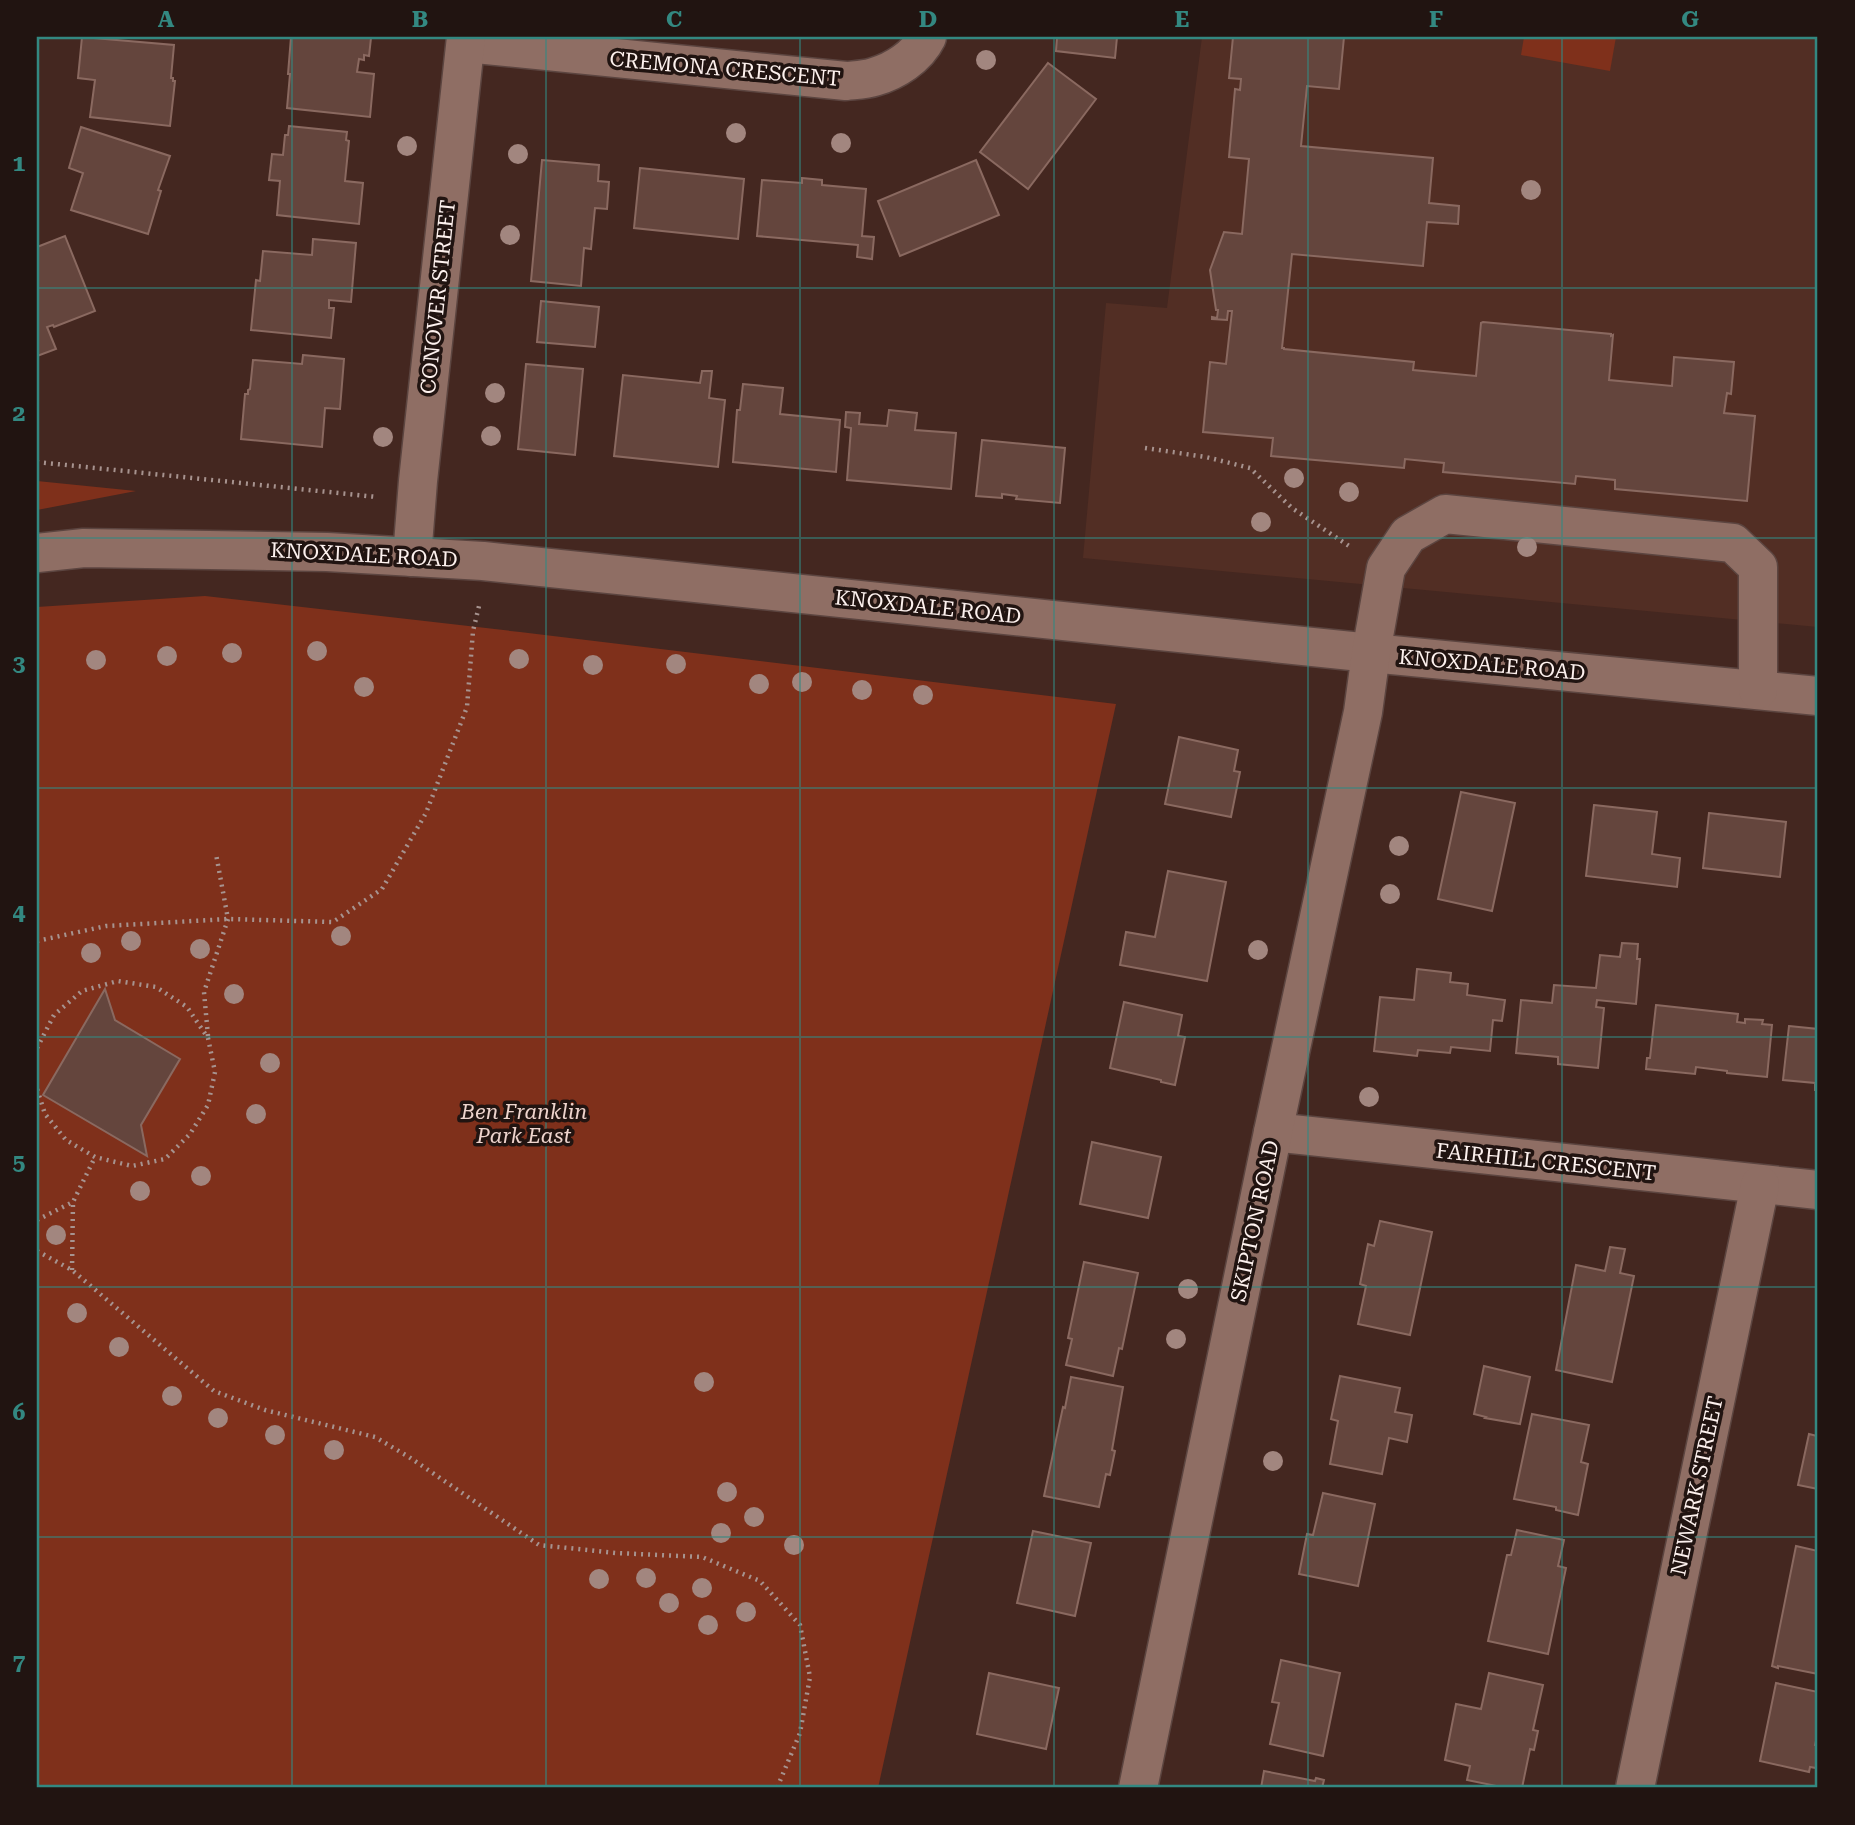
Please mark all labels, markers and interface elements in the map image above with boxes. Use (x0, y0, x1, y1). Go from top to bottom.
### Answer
text: A (158, 6, 175, 33)
text: B (412, 6, 428, 33)
text: C (666, 6, 682, 33)
text: D (919, 6, 937, 33)
text: E (1175, 6, 1189, 33)
text: F (1429, 6, 1443, 33)
text: G (1681, 6, 1699, 33)
street label: CREMONA CRESCENT (608, 47, 842, 91)
text: 1 (13, 150, 26, 177)
street label: CONOVER STREET (416, 199, 460, 395)
text: 2 (13, 400, 25, 427)
street label: KNOXDALE ROAD (270, 538, 458, 572)
street label: KNOXDALE ROAD (834, 585, 1022, 629)
street label: KNOXDALE ROAD (1398, 645, 1586, 685)
text: 3 (13, 650, 26, 677)
text: 4 (13, 899, 26, 926)
park label: Ben Franklin Park East (460, 1100, 587, 1148)
street label: SKIPTON ROAD (1226, 1138, 1284, 1304)
street label: FAIRHILL CRESCENT (1435, 1139, 1657, 1185)
text: 5 (13, 1149, 26, 1176)
street label: NEWARK STREET (1666, 1394, 1728, 1578)
text: 6 (13, 1399, 26, 1426)
text: 7 (13, 1649, 26, 1676)

